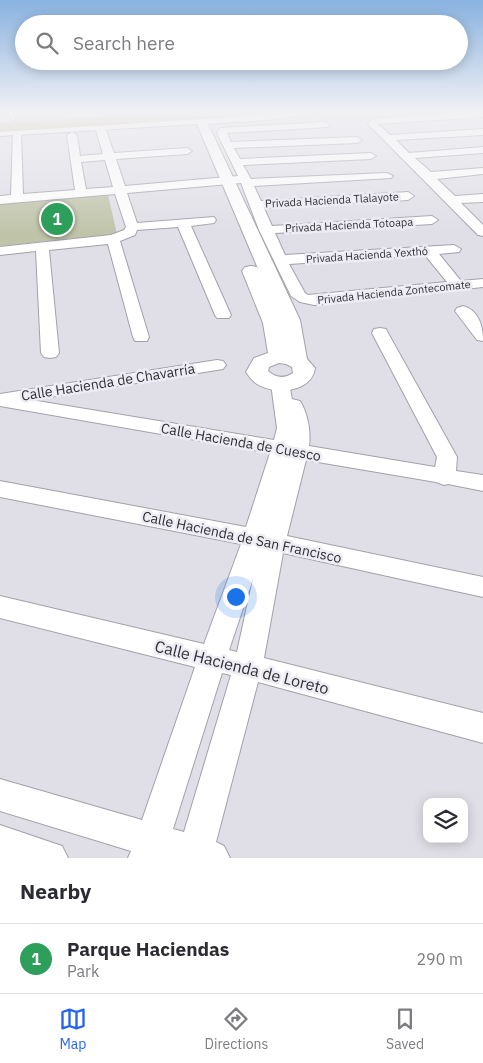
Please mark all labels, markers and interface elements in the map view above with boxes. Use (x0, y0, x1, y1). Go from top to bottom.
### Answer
search box (15, 15, 468, 70)
icon: search (33, 29, 61, 57)
text: Search here (73, 31, 175, 55)
street label: Privada Hacienda Tlalayote (265, 190, 399, 210)
pin: 1 (41, 200, 73, 238)
street label: Privada Hacienda Totoapa (285, 215, 414, 235)
street label: Privada Hacienda Yexthó (306, 244, 428, 266)
street label: Privada Hacienda Zontecomate (317, 277, 471, 307)
street label: Calle Hacienda de Chavarría (20, 359, 197, 405)
street label: Calle Hacienda de Cuesco (160, 419, 323, 465)
street label: Calle Hacienda de San Francisco (141, 507, 343, 567)
your location (223, 584, 249, 610)
street label: Calle Hacienda de Loreto (153, 636, 331, 698)
map controls (423, 798, 468, 843)
button: layers (423, 798, 468, 843)
text: Nearby (20, 877, 91, 905)
text: Parque Haciendas (67, 937, 229, 961)
text: 1 (31, 949, 41, 969)
text: 290 m (416, 949, 463, 969)
text: Park (67, 961, 99, 981)
tab: Map (59, 1005, 87, 1053)
tab: Directions (205, 1005, 268, 1053)
tab: Saved (386, 1005, 424, 1053)

